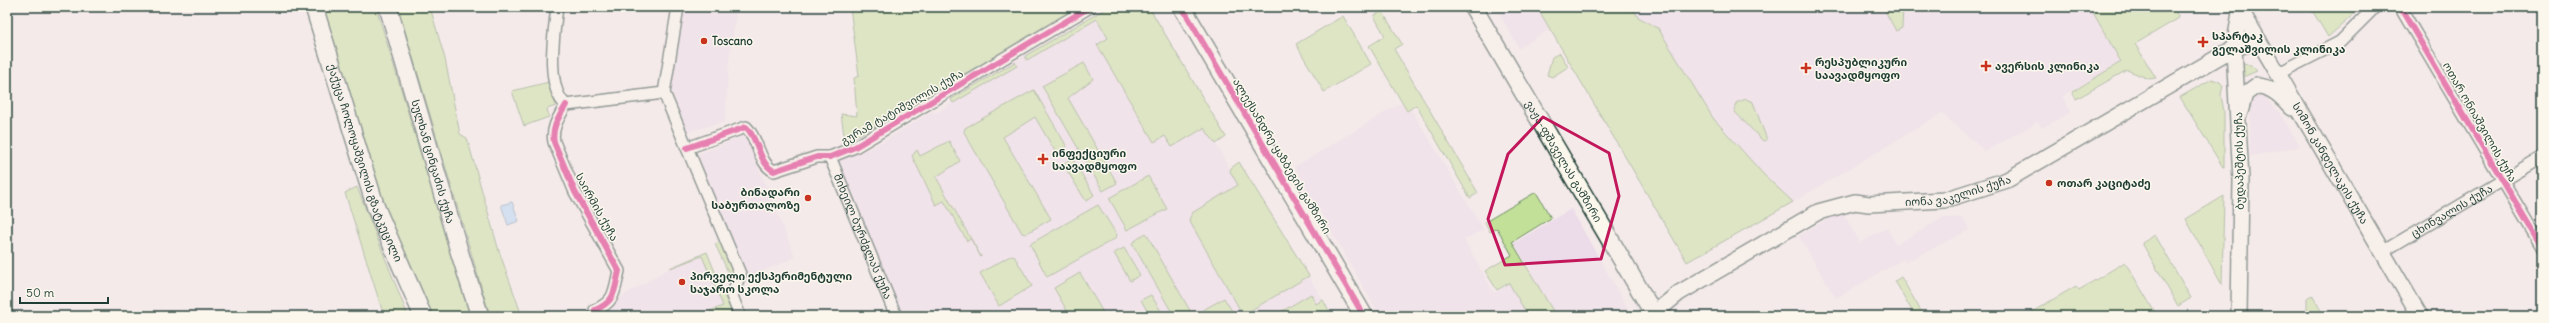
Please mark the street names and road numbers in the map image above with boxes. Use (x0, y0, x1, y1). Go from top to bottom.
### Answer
street label: ოთარ ონიაშვილის ქუჩა (2440, 60, 2520, 184)
street label: ქაქუცა ჩოლოყაშვილის გზატკეცილი (325, 62, 406, 264)
street label: გურამ ტატიშვილის ქუჩა (838, 66, 966, 148)
street label: ალექსანდრე ყაზბეგის გამზირი (1230, 76, 1334, 236)
street label: სულხან ცინცაძის ქუჩა (408, 98, 458, 225)
street label: ვაჟა-ფშაველას გამზირი (1522, 98, 1605, 225)
street label: სიმონ კანდელაკის ქუჩა (2289, 100, 2371, 226)
street label: ბუდაპეშტის ქუჩა (2231, 112, 2247, 210)
street label: საირმის ქუჩა (573, 170, 621, 244)
street label: მიხეილ ბურძგლას ქუჩა (831, 172, 895, 301)
street label: იონა ვაკელის ქუჩა (1905, 172, 2014, 209)
street label: ცხინვალის ქუჩა (2408, 181, 2495, 240)

